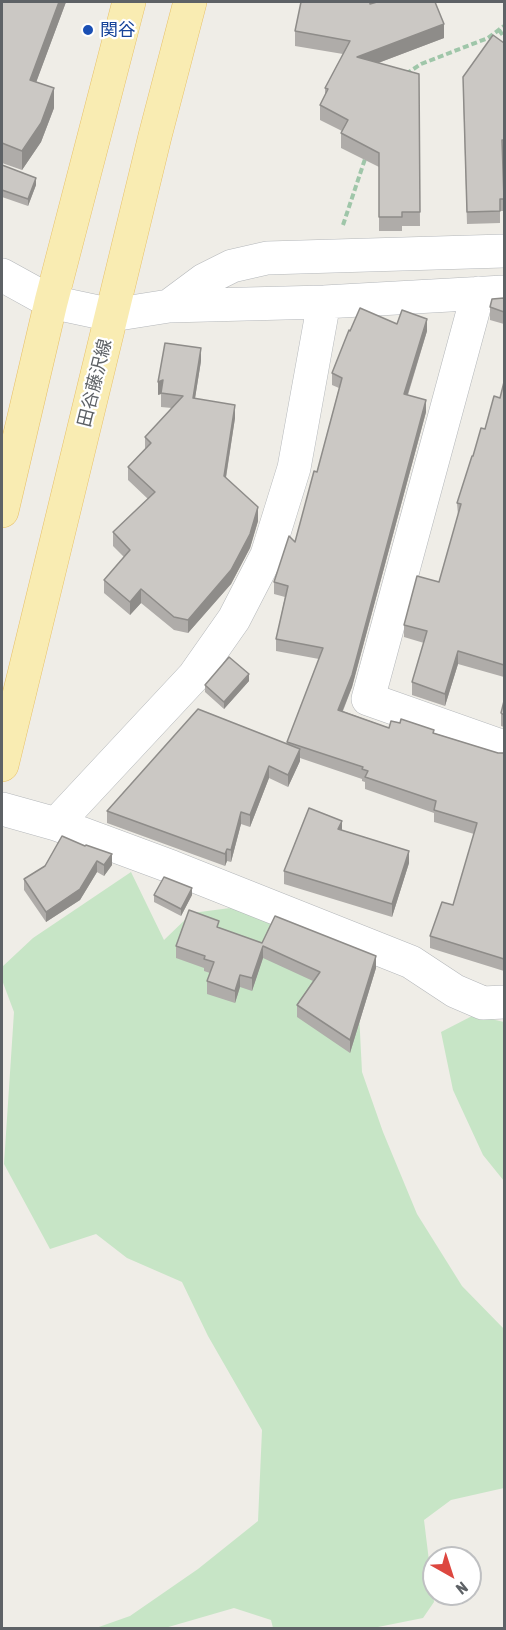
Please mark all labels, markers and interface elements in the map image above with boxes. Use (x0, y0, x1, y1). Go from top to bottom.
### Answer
place label: 関谷 (100, 19, 136, 41)
marker: 関谷 (81, 23, 95, 37)
street label: 田谷藤沢線 (74, 337, 116, 429)
north arrow (422, 1546, 482, 1606)
text: N (453, 1578, 471, 1598)

